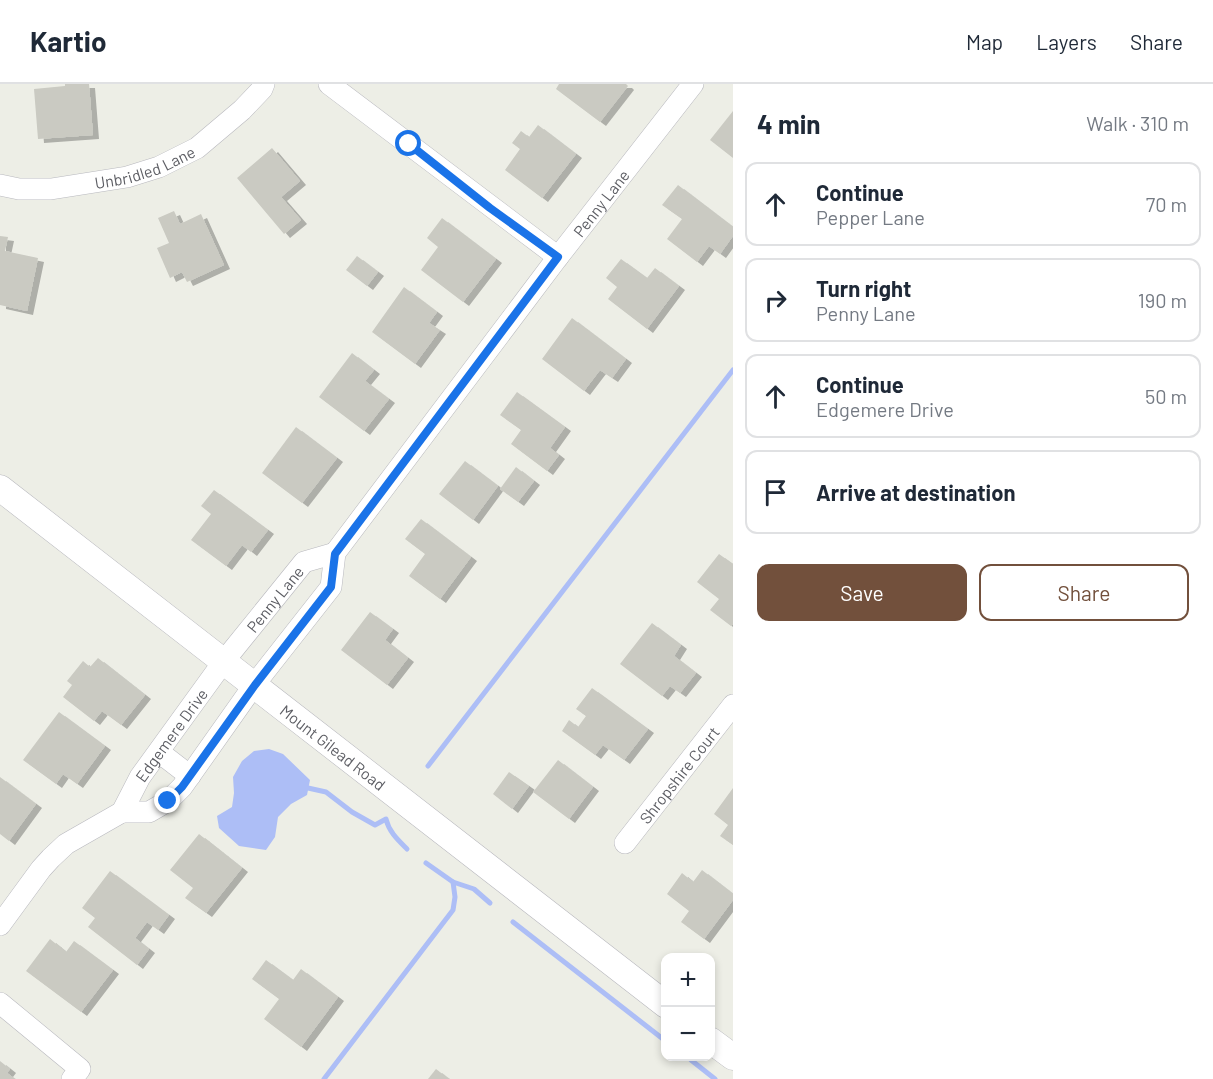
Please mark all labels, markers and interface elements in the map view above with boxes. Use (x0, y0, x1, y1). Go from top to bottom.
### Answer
text: Kartio (30, 24, 107, 58)
text: Map (966, 29, 1003, 54)
text: Layers (1036, 29, 1097, 54)
text: Share (1130, 29, 1183, 54)
text: 4 min (757, 108, 821, 139)
text: Walk · 310 m (1086, 111, 1189, 135)
route start (395, 130, 421, 156)
street label: Unbridled Lane (93, 141, 198, 192)
street label: Penny Lane (568, 165, 632, 240)
text: Continue (816, 179, 904, 205)
icon: ahead (759, 188, 792, 221)
text: 70 m (1146, 192, 1187, 216)
text: Pepper Lane (816, 205, 925, 229)
text: Turn right (816, 275, 911, 301)
icon: right (759, 284, 792, 317)
text: 190 m (1138, 288, 1187, 312)
text: Penny Lane (816, 301, 916, 325)
text: Continue (816, 371, 904, 397)
icon: ahead (759, 380, 792, 413)
text: 50 m (1145, 384, 1187, 408)
text: Edgemere Drive (816, 397, 954, 421)
icon: arrive (759, 476, 792, 509)
text: Arrive at destination (816, 479, 1015, 505)
street label: Penny Lane (242, 562, 307, 636)
button: Save (757, 564, 967, 621)
button: Share (979, 564, 1189, 621)
street label: Edgemere Drive (131, 684, 211, 785)
street label: Mount Gilead Road (277, 700, 390, 794)
street label: Shropshire Court (635, 722, 723, 827)
route end (154, 787, 180, 813)
map controls (661, 953, 715, 1061)
button: + (661, 953, 715, 1007)
button: − (661, 1007, 715, 1061)

